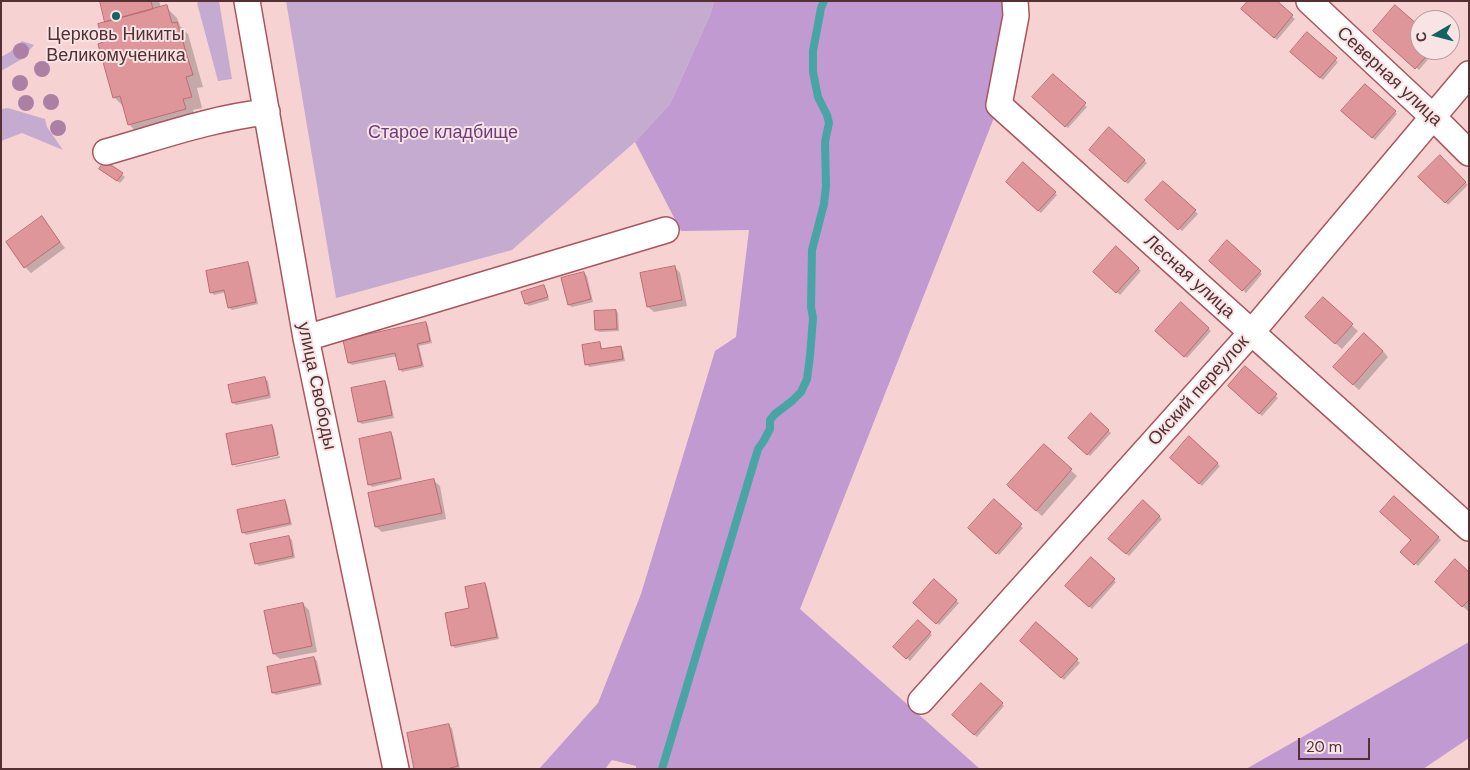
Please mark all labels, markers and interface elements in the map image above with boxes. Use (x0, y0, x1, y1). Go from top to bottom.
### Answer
marker: Церковь Никиты Великомученика (110, 10, 122, 22)
north arrow (1410, 10, 1460, 60)
street label: Северная улица (1332, 23, 1446, 131)
place label: Церковь Никиты Великомученика (46, 24, 186, 66)
park label: Старое кладбище (368, 122, 518, 144)
street label: Лесная улица (1139, 231, 1239, 323)
street label: улица Свободы (292, 320, 340, 452)
street label: Окский переулок (1144, 332, 1254, 450)
scale bar (1300, 728, 1372, 760)
text: 20 m (1306, 737, 1342, 757)

